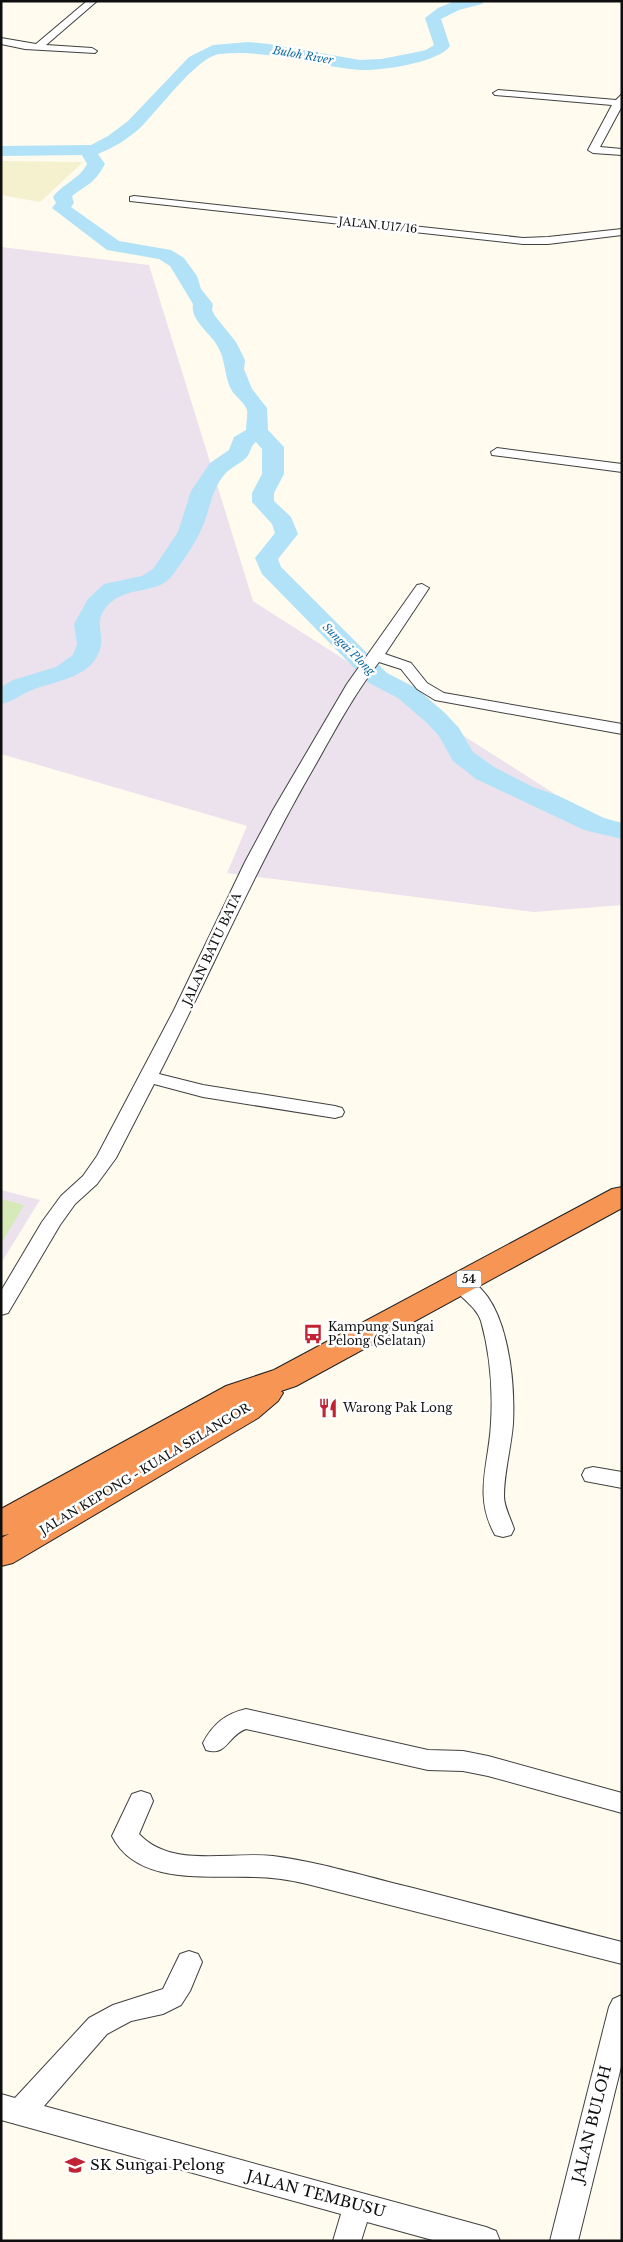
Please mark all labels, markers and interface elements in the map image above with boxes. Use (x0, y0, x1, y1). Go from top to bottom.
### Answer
water label: Buloh River (271, 43, 335, 67)
street label: JALAN U17/16 (336, 214, 418, 236)
water label: Sungai Plong (320, 620, 379, 679)
street label: JALAN BATU BATA (178, 889, 245, 1009)
road number: 54 (456, 1270, 482, 1288)
place label: Kampung Sungai Pelong (Selatan) (328, 1319, 434, 1348)
bus stop icon: Kampung Sungai Pelong (Selatan) (302, 1323, 324, 1345)
restaurant icon: Warong Pak Long (317, 1397, 339, 1419)
street label: JALAN KEPONG - KUALA SELANGOR (35, 1399, 253, 1538)
place label: Warong Pak Long (342, 1400, 453, 1415)
street label: JALAN BULOH (567, 2063, 615, 2187)
school or university icon: SK Sungai Pelong (64, 2154, 86, 2176)
place label: SK Sungai Pelong (90, 2155, 226, 2174)
street label: JALAN TEMBUSU (243, 2165, 388, 2221)

